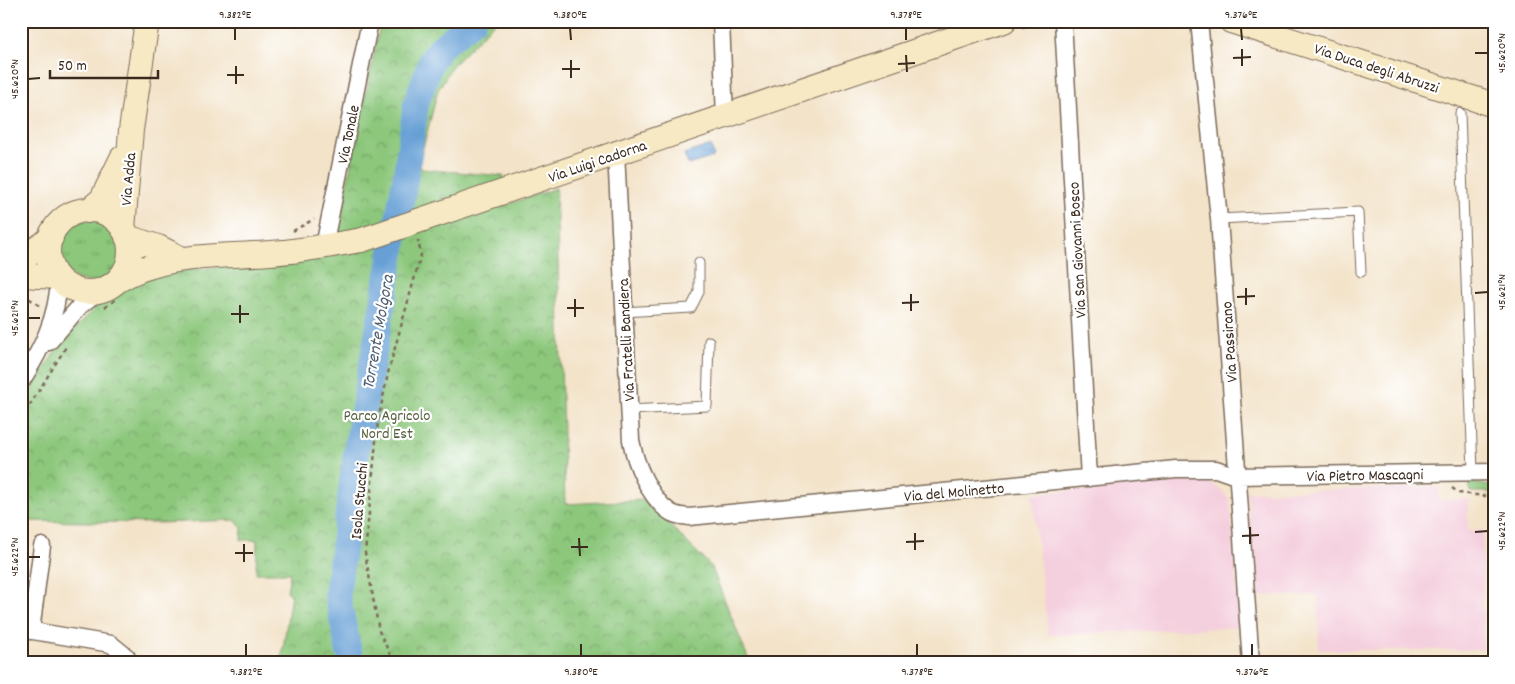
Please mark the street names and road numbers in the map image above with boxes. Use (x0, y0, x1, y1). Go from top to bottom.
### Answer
street label: Via Duca degli Abruzzi (1311, 38, 1442, 100)
street label: Via Tonale (332, 103, 367, 166)
street label: Via Luigi Cadorna (546, 135, 651, 190)
street label: Via Adda (116, 151, 143, 207)
street label: Via San Giovanni Bosco (1063, 181, 1094, 318)
street label: Via Fratelli Bandiera (613, 277, 642, 402)
street label: Via Passirano (1216, 301, 1245, 383)
street label: Isola Stucchi (346, 462, 375, 540)
street label: Via Pietro Mascagni (1307, 464, 1424, 489)
street label: Via del Molinetto (903, 478, 1005, 509)

